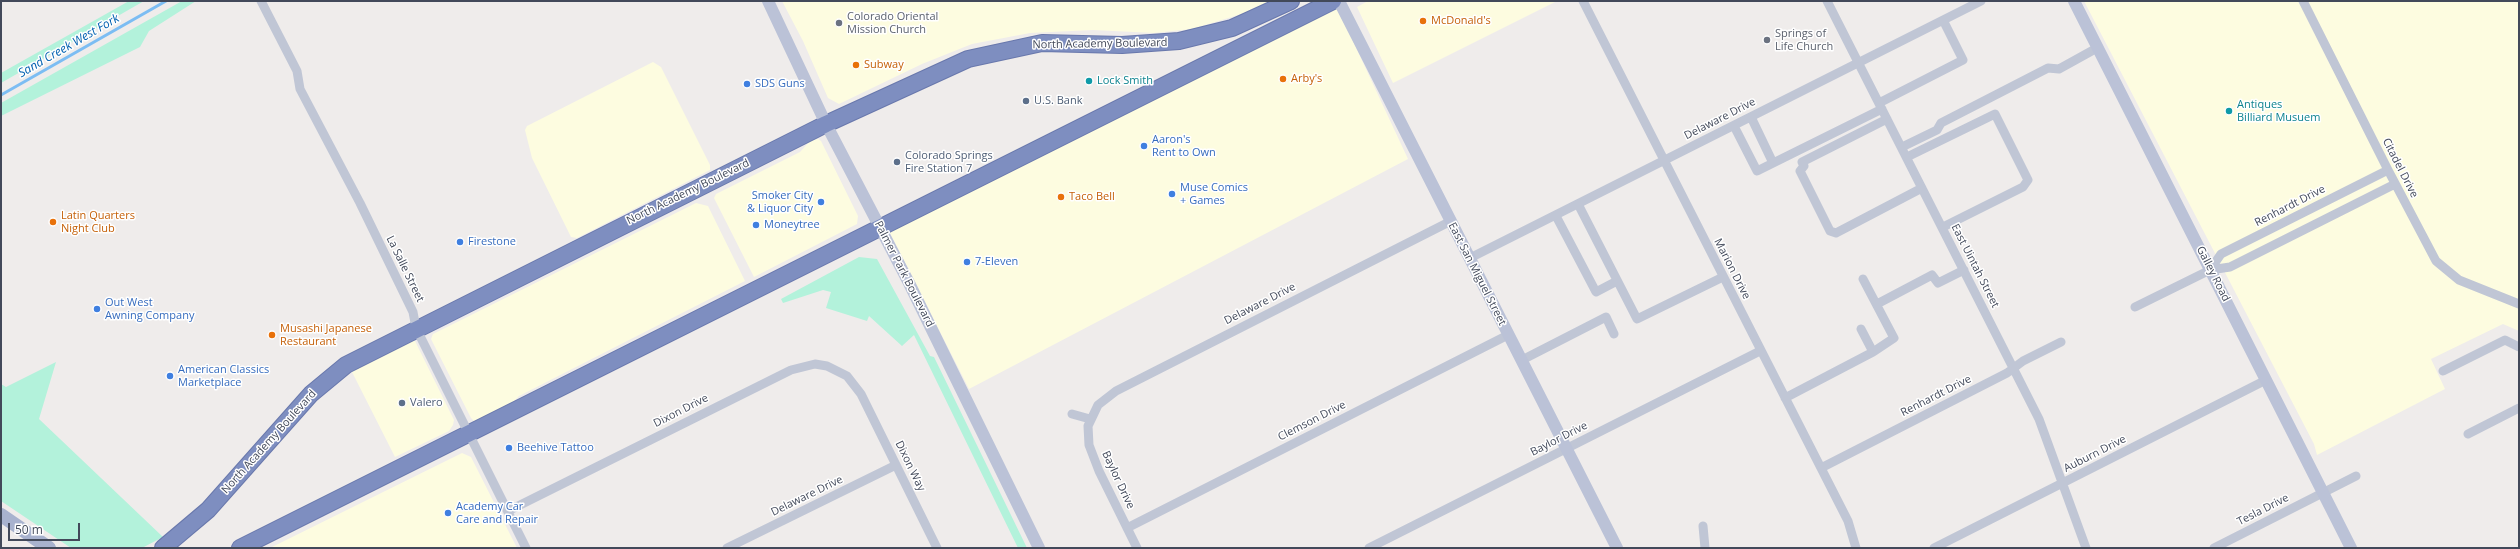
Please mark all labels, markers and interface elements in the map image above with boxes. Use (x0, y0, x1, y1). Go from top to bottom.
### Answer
place label: Colorado Oriental Mission Church (847, 10, 938, 36)
water label: Sand Creek West Fork (16, 11, 122, 81)
place label: McDonald's (1431, 14, 1491, 28)
marker: McDonald's (1418, 16, 1428, 26)
marker: Colorado Oriental Mission Church (834, 18, 844, 28)
place label: Springs of Life Church (1775, 27, 1833, 53)
marker: Springs of Life Church (1762, 35, 1772, 45)
street label: North Academy Boulevard (1032, 36, 1168, 52)
place label: Subway (864, 58, 904, 72)
marker: Subway (851, 60, 861, 70)
place label: Arby's (1291, 72, 1322, 86)
place label: Lock Smith (1097, 74, 1153, 88)
marker: Arby's (1278, 74, 1288, 84)
marker: Lock Smith (1084, 76, 1094, 86)
place label: SDS Guns (755, 77, 805, 91)
marker: SDS Guns (742, 79, 752, 89)
place label: U.S. Bank (1034, 94, 1082, 108)
street label: Delaware Drive (1682, 95, 1758, 143)
marker: U.S. Bank (1021, 96, 1031, 106)
place label: Antiques Billiard Musuem (2237, 98, 2320, 124)
marker: Antiques Billiard Musuem (2224, 106, 2234, 116)
place label: Aaron's Rent to Own (1152, 133, 1216, 159)
street label: Citadel Drive (2379, 136, 2421, 200)
marker: Aaron's Rent to Own (1139, 141, 1149, 151)
place label: Colorado Springs Fire Station 7 (905, 149, 993, 175)
street label: North Academy Boulevard (624, 156, 752, 228)
marker: Colorado Springs Fire Station 7 (892, 157, 902, 167)
place label: Muse Comics + Games (1180, 181, 1248, 207)
street label: Renhardt Drive (2252, 183, 2328, 229)
place label: Smoker City & Liquor City (747, 189, 813, 215)
marker: Muse Comics + Games (1167, 189, 1177, 199)
place label: Taco Bell (1069, 190, 1115, 204)
marker: Taco Bell (1056, 192, 1066, 202)
marker: Smoker City & Liquor City (816, 197, 826, 207)
place label: Latin Quarters Night Club (61, 209, 135, 235)
marker: Latin Quarters Night Club (48, 217, 58, 227)
place label: Moneytree (764, 218, 820, 232)
street label: Palmer Park Boulevard (871, 219, 937, 329)
marker: Moneytree (751, 220, 761, 230)
street label: East San Miguel Street (1445, 220, 1509, 328)
street label: East Uintah Street (1948, 222, 2002, 310)
street label: La Salle Street (383, 234, 427, 304)
place label: Firestone (468, 235, 516, 249)
street label: Marion Drive (1711, 236, 1753, 302)
marker: Firestone (455, 237, 465, 247)
street label: Galley Road (2193, 244, 2233, 304)
place label: 7-Eleven (975, 255, 1018, 269)
marker: 7-Eleven (962, 257, 972, 267)
street label: Delaware Drive (1222, 280, 1298, 328)
place label: Out West Awning Company (105, 296, 194, 322)
marker: Out West Awning Company (92, 304, 102, 314)
place label: Musashi Japanese Restaurant (280, 322, 372, 348)
marker: Musashi Japanese Restaurant (267, 330, 277, 340)
place label: American Classics Marketplace (178, 363, 269, 389)
marker: American Classics Marketplace (165, 371, 175, 381)
street label: Renhardt Drive (1898, 373, 1974, 419)
street label: North Academy Boulevard (219, 387, 319, 497)
street label: Dixon Drive (651, 392, 711, 430)
place label: Valero (410, 396, 443, 410)
marker: Valero (397, 398, 407, 408)
street label: Clemson Drive (1276, 398, 1348, 444)
street label: Baylor Drive (1528, 419, 1590, 459)
street label: Auburn Drive (2062, 433, 2128, 475)
street label: Dixon Way (892, 439, 928, 493)
place label: Beehive Tattoo (517, 441, 594, 455)
marker: Beehive Tattoo (504, 443, 514, 453)
street label: Baylor Drive (1099, 449, 1137, 511)
street label: Delaware Drive (769, 473, 845, 519)
street label: Tesla Drive (2235, 491, 2291, 529)
place label: Academy Car Care and Repair (456, 500, 538, 526)
marker: Academy Car Care and Repair (443, 508, 453, 518)
scale bar (10, 515, 82, 541)
text: 50 m (15, 521, 43, 538)

